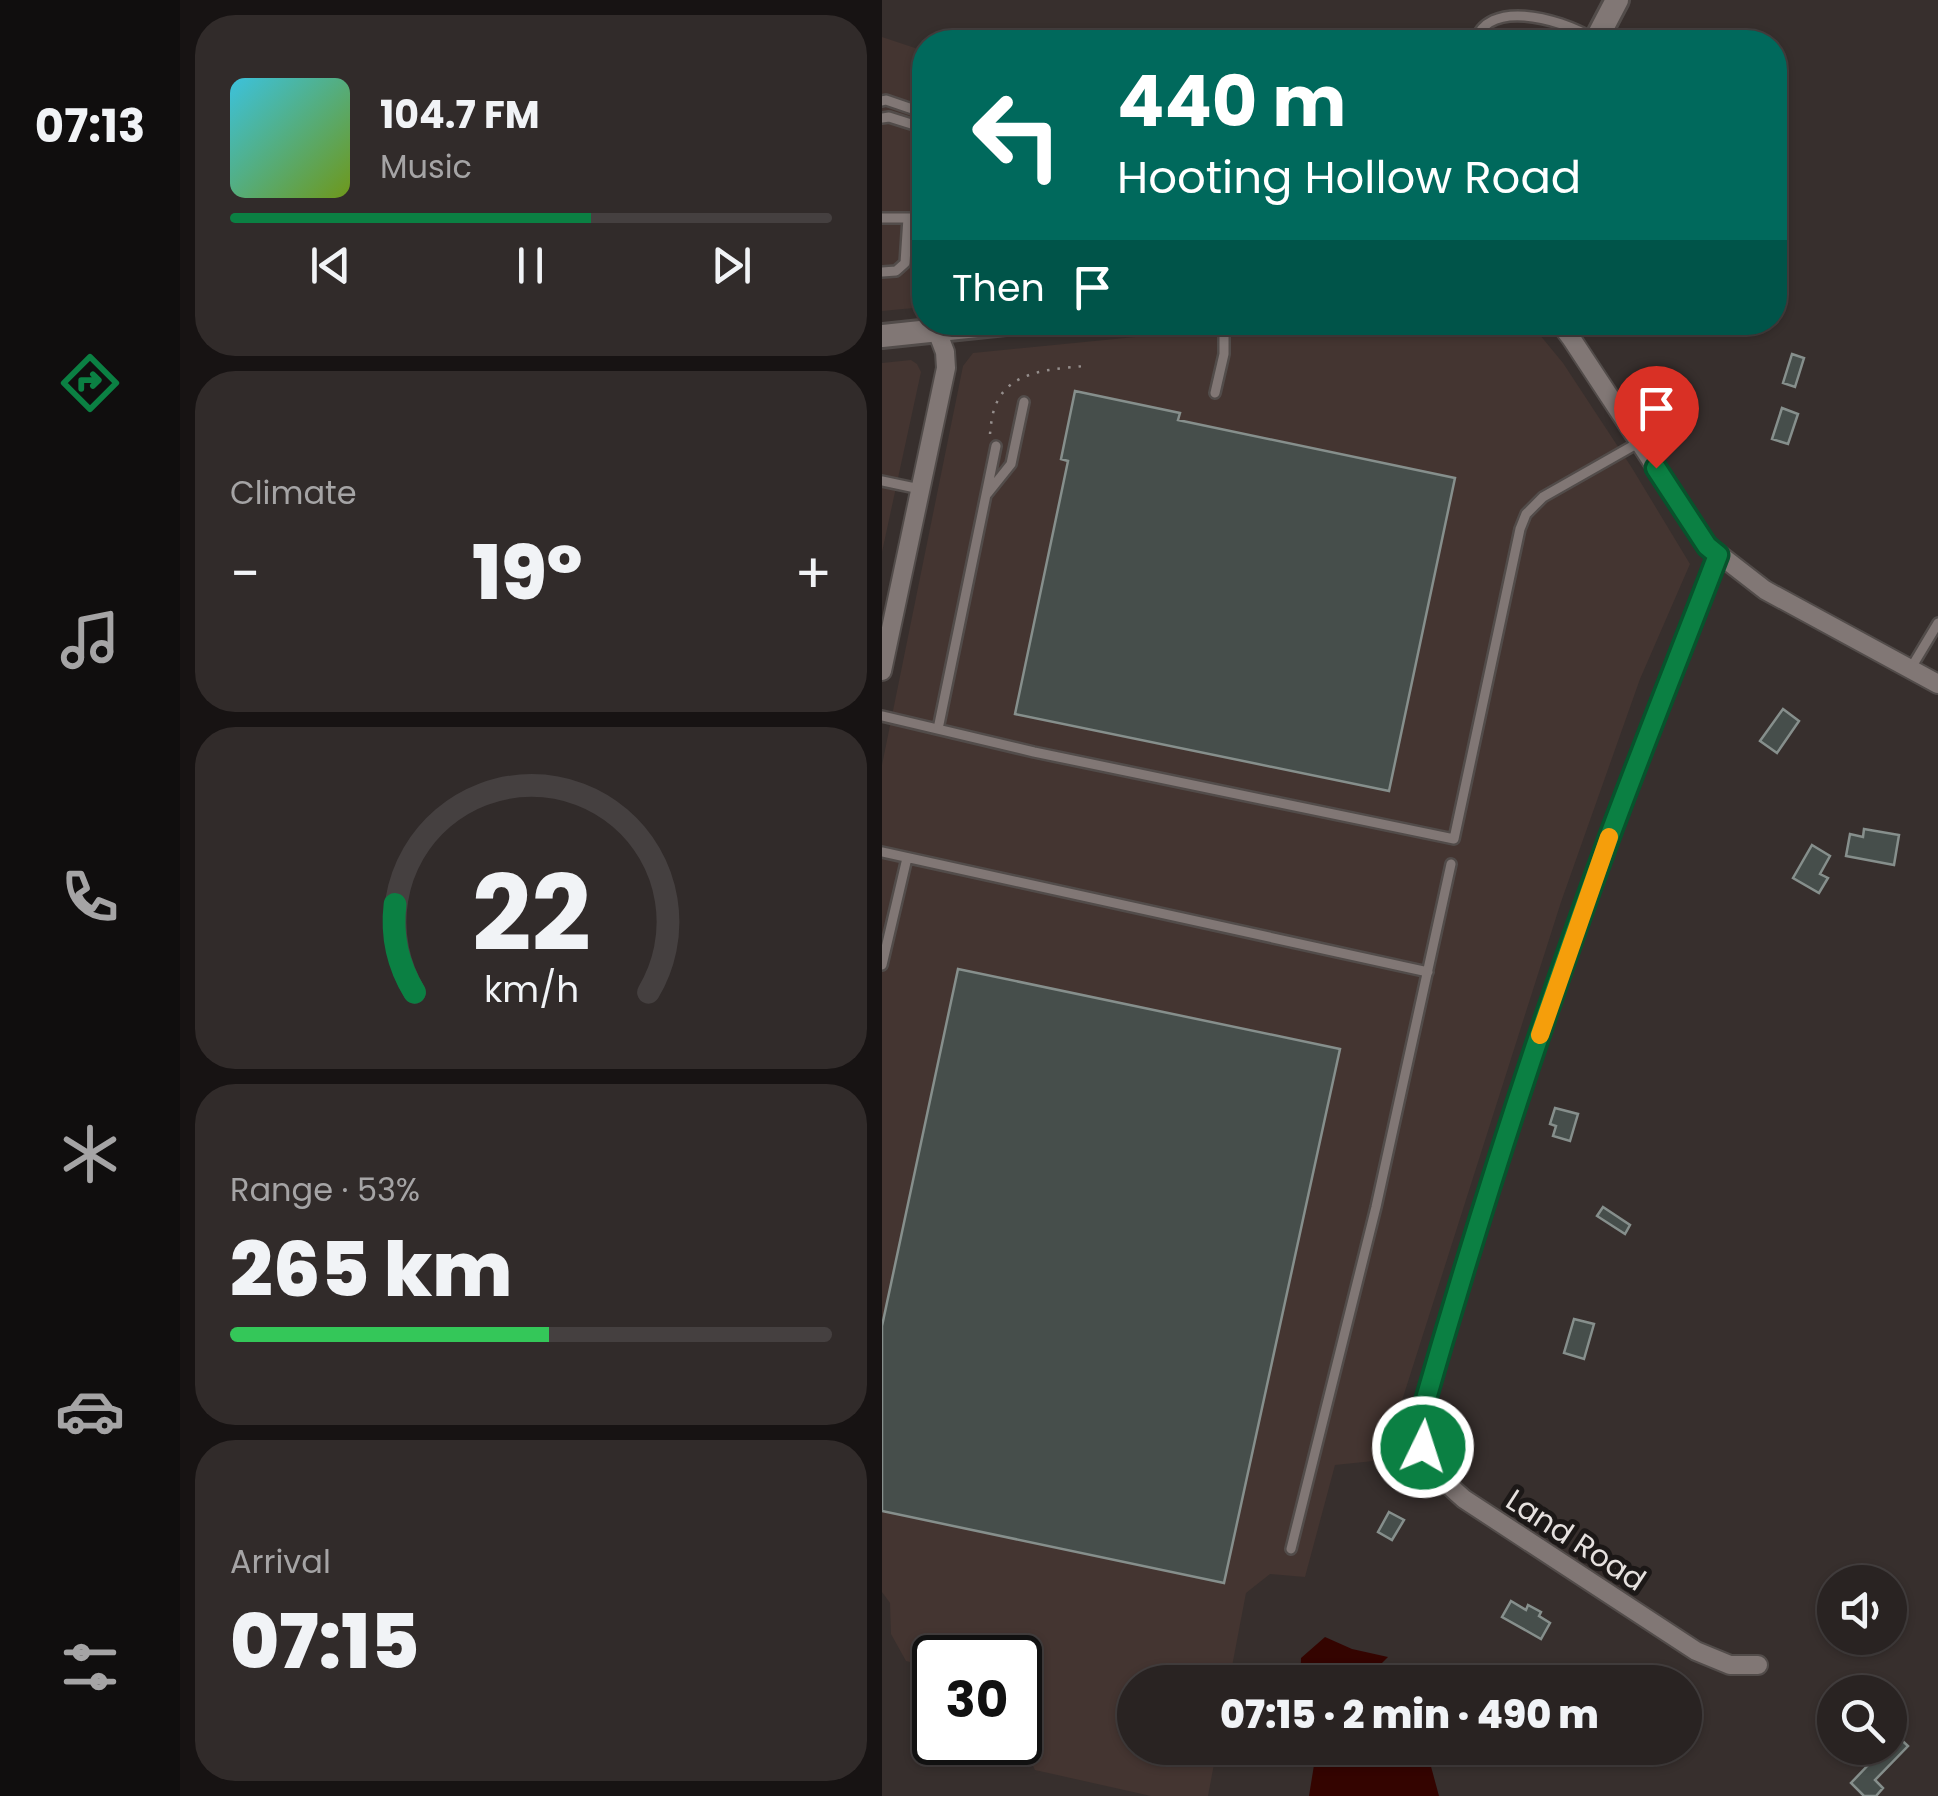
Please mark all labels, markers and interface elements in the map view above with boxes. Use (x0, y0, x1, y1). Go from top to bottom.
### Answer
text: 440 m (1117, 52, 1346, 151)
icon: left (952, 70, 1082, 200)
text: 104.7 FM (380, 88, 540, 141)
text: 07:13 (35, 95, 145, 158)
text: Music (380, 144, 472, 189)
text: Hooting Hollow Road (1117, 146, 1581, 209)
icon: previous (303, 238, 358, 293)
icon: pause (503, 238, 558, 293)
icon: next (704, 238, 759, 293)
icon: arrive (1065, 260, 1120, 315)
text: Then (952, 261, 1045, 314)
icon: directions (55, 348, 125, 418)
pin (1614, 366, 1699, 469)
icon: arrive (1629, 381, 1684, 436)
text: Climate (230, 470, 357, 515)
text: 19° (472, 520, 583, 625)
text: − (230, 535, 260, 612)
text: + (794, 535, 832, 612)
icon: music (55, 605, 125, 675)
text: 22 (472, 841, 590, 986)
icon: phone (55, 862, 125, 932)
text: km/h (483, 964, 579, 1015)
icon: climate (55, 1119, 125, 1189)
text: Range · 53% (230, 1167, 420, 1212)
text: 265 km (230, 1217, 512, 1322)
icon: car (55, 1376, 125, 1446)
position arrow (1371, 1395, 1475, 1499)
street label: Land Road (1498, 1479, 1654, 1601)
text: Arrival (230, 1539, 331, 1584)
map controls (1817, 1565, 1907, 1765)
button: sound (1817, 1565, 1907, 1655)
text: 07:15 (230, 1589, 419, 1694)
icon: filters (55, 1632, 125, 1702)
speed limit sign: 30 (912, 1635, 1042, 1765)
button: search (1817, 1675, 1907, 1765)
text: 07:15 · 2 min · 490 m (1220, 1688, 1599, 1741)

